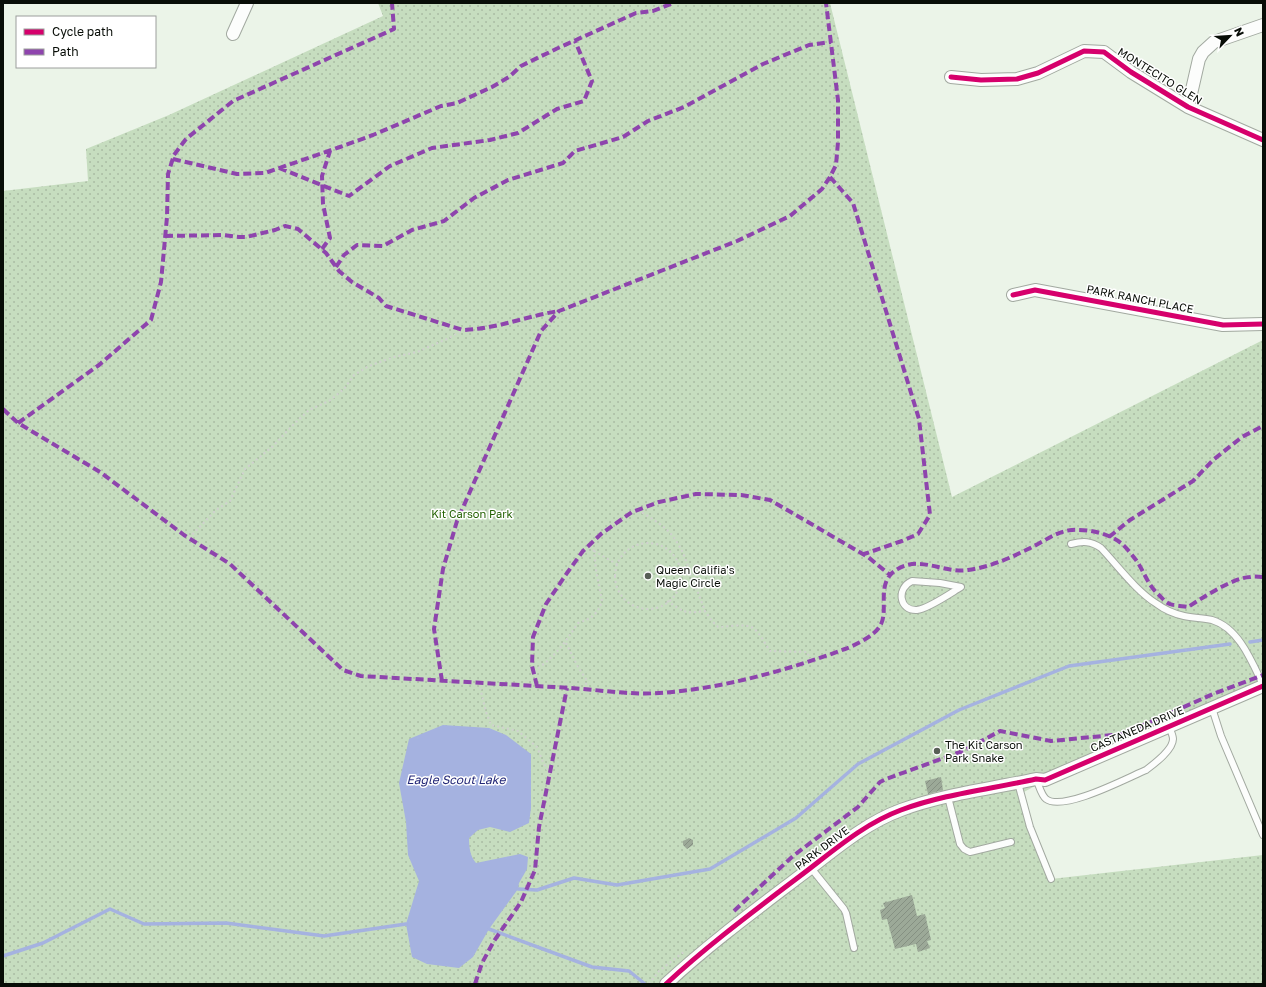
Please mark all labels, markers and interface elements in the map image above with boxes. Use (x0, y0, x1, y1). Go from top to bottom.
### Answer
legend (16, 16, 156, 68)
north arrow (1210, 16, 1250, 56)
text: Cycle path (52, 24, 113, 39)
text: N (1232, 25, 1247, 38)
text: Path (52, 44, 79, 59)
street label: MONTECITO GLEN (1116, 44, 1205, 107)
street label: PARK RANCH PLACE (1086, 282, 1195, 315)
park label: Kit Carson Park (431, 507, 513, 520)
place label: Queen Califia's Magic Circle (656, 563, 735, 589)
marker: Queen Califia's Magic Circle (643, 571, 653, 581)
street label: CASTANEDA DRIVE (1088, 703, 1186, 754)
place label: The Kit Carson Park Snake (945, 738, 1023, 764)
marker: The Kit Carson Park Snake (932, 746, 942, 756)
water label: Eagle Scout Lake (407, 772, 506, 787)
street label: PARK DRIVE (792, 823, 851, 872)

